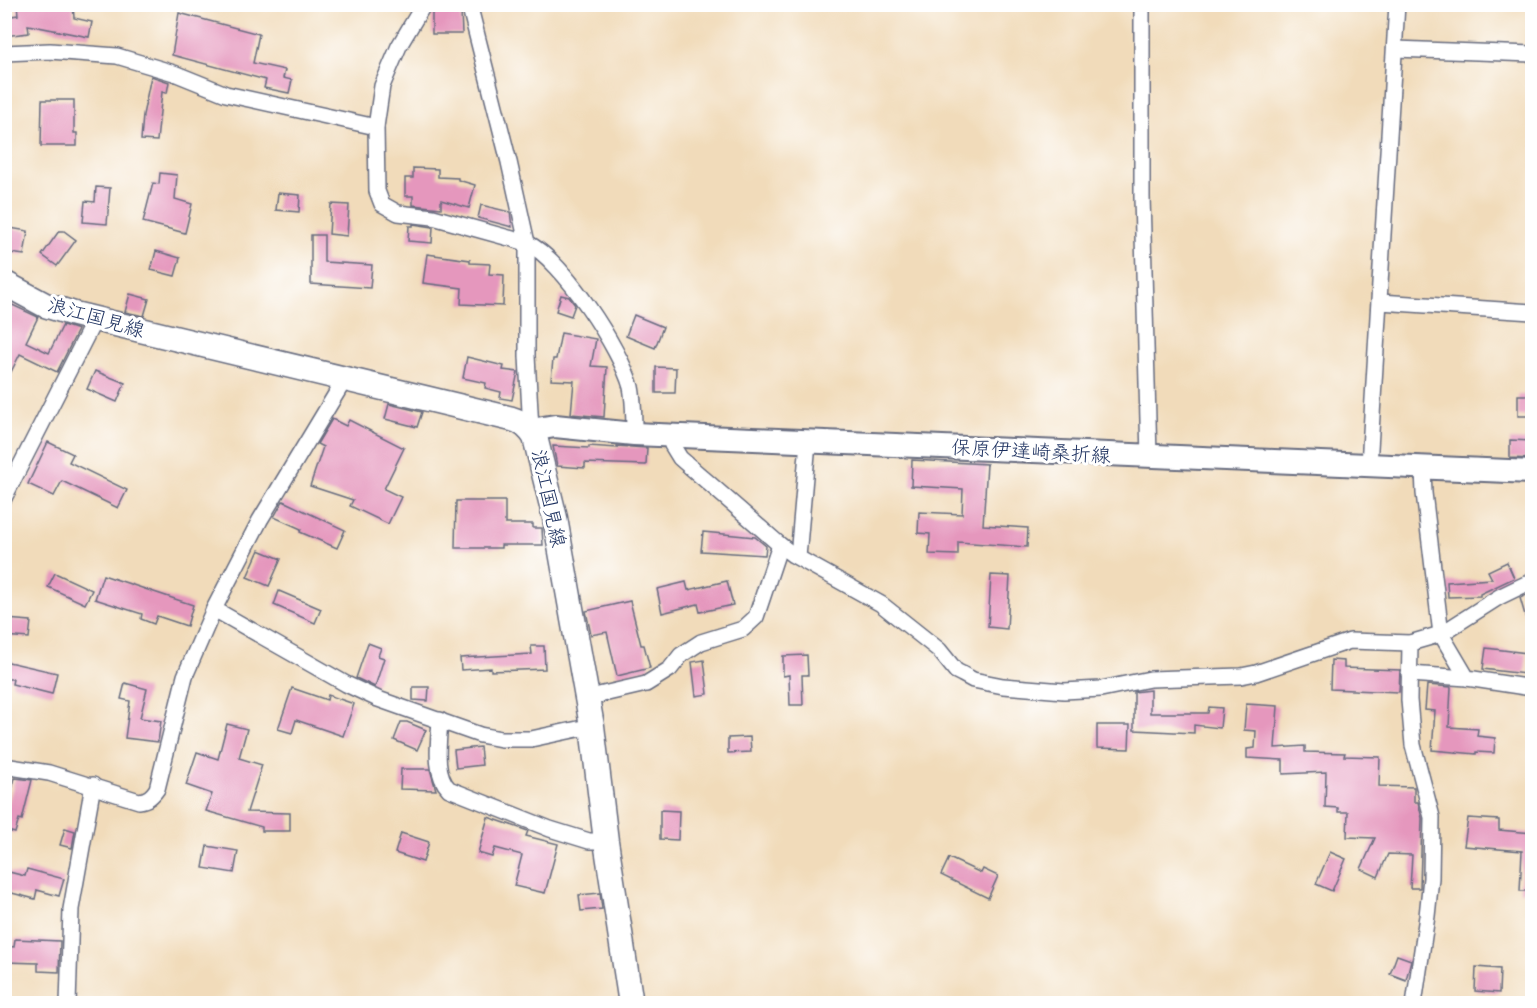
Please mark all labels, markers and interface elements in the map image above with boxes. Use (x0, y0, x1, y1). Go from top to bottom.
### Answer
street label: 浪江国見線 (44, 292, 147, 345)
street label: 保原伊達崎桑折線 (950, 435, 1112, 470)
street label: 浪江国見線 (524, 447, 571, 550)

